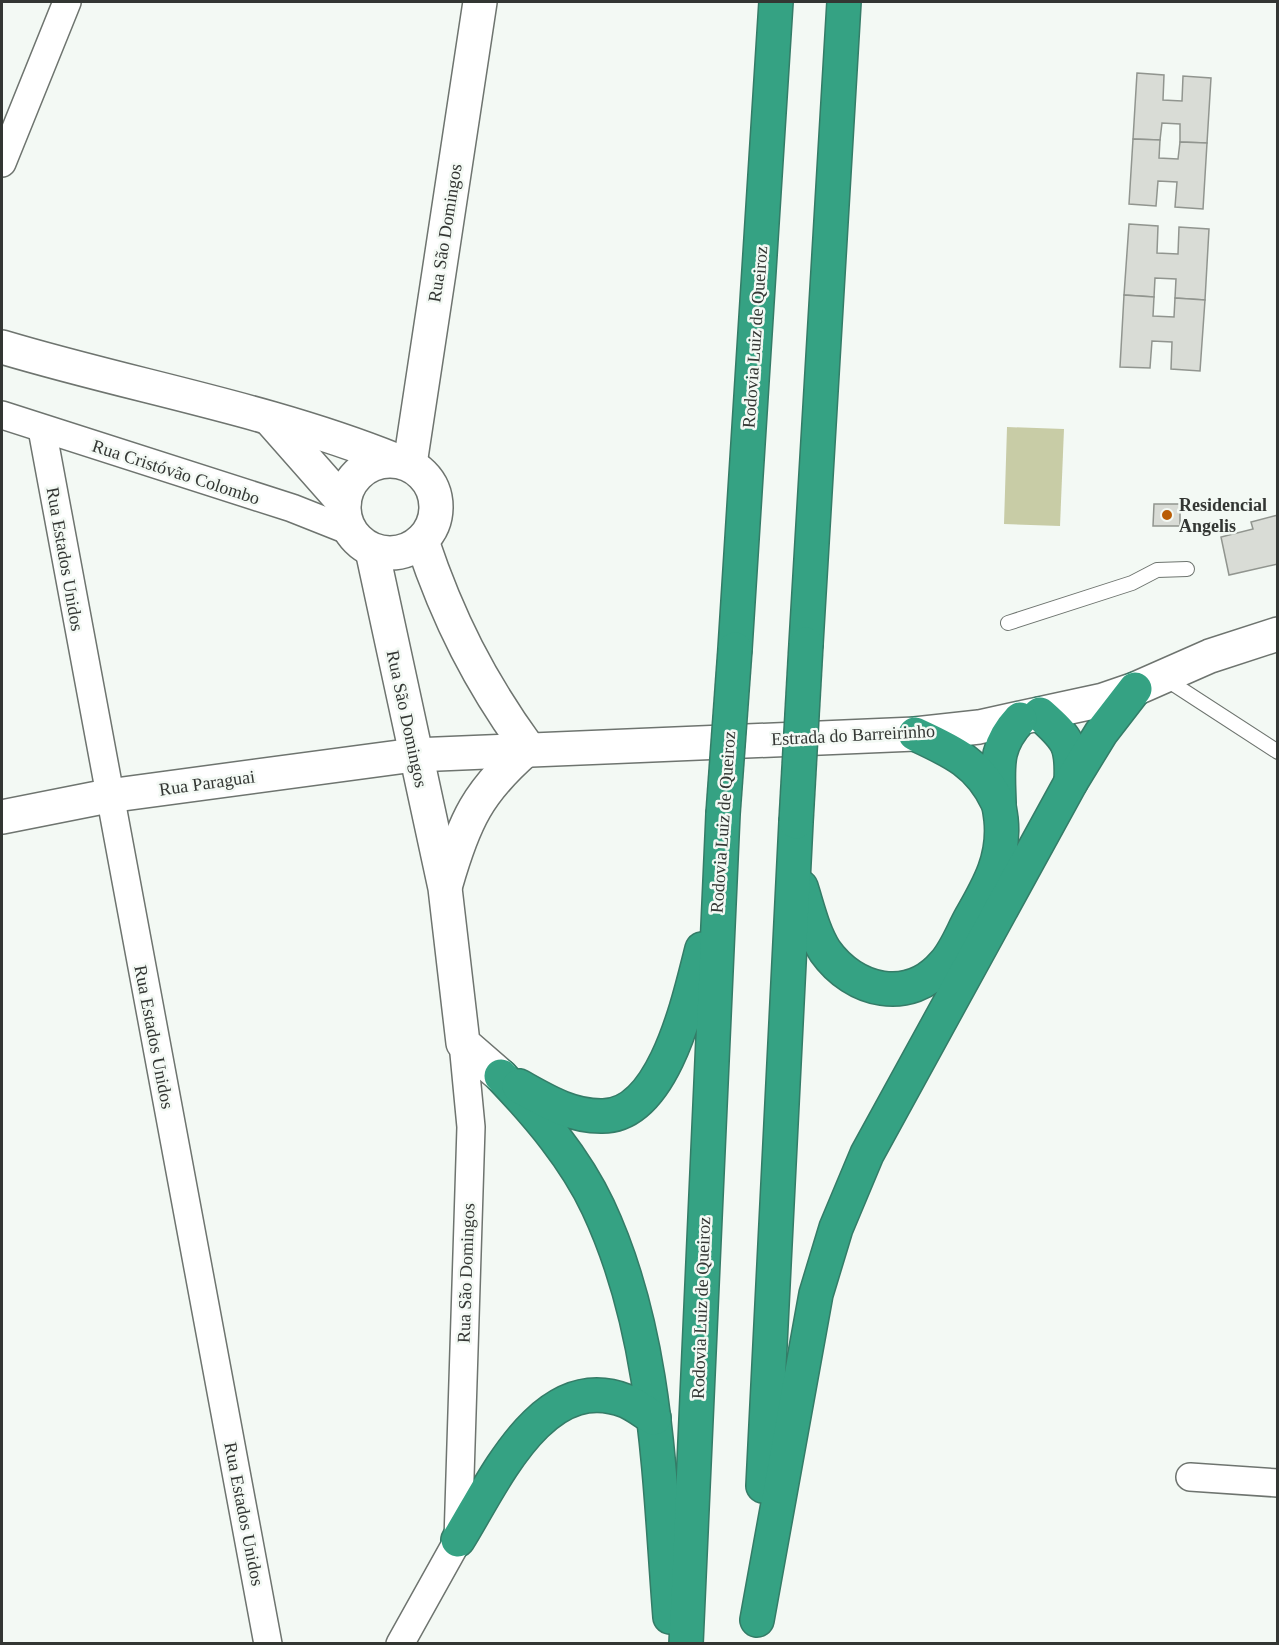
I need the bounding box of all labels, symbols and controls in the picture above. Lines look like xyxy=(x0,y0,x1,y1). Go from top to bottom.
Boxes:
street label: Rua São Domingos xyxy=(424,162,466,304)
street label: Rodovia Luiz de Queiroz xyxy=(739,245,771,429)
street label: Rua Cristóvão Colombo xyxy=(90,435,262,509)
street label: Rua Estados Unidos xyxy=(42,485,88,633)
place label: Residencial Angelis xyxy=(1179,495,1267,536)
marker: Residencial Angelis xyxy=(1160,508,1174,522)
street label: Rua São Domingos xyxy=(383,648,431,790)
street label: Estrada do Barreirinho xyxy=(771,721,935,749)
street label: Rodovia Luiz de Queiroz xyxy=(707,730,739,914)
street label: Rua Paraguai xyxy=(158,766,256,800)
street label: Rua Estados Unidos xyxy=(130,963,178,1111)
street label: Rua São Domingos xyxy=(454,1203,478,1343)
street label: Rodovia Luiz de Queiroz xyxy=(688,1216,714,1400)
street label: Rua Estados Unidos xyxy=(220,1440,268,1588)

